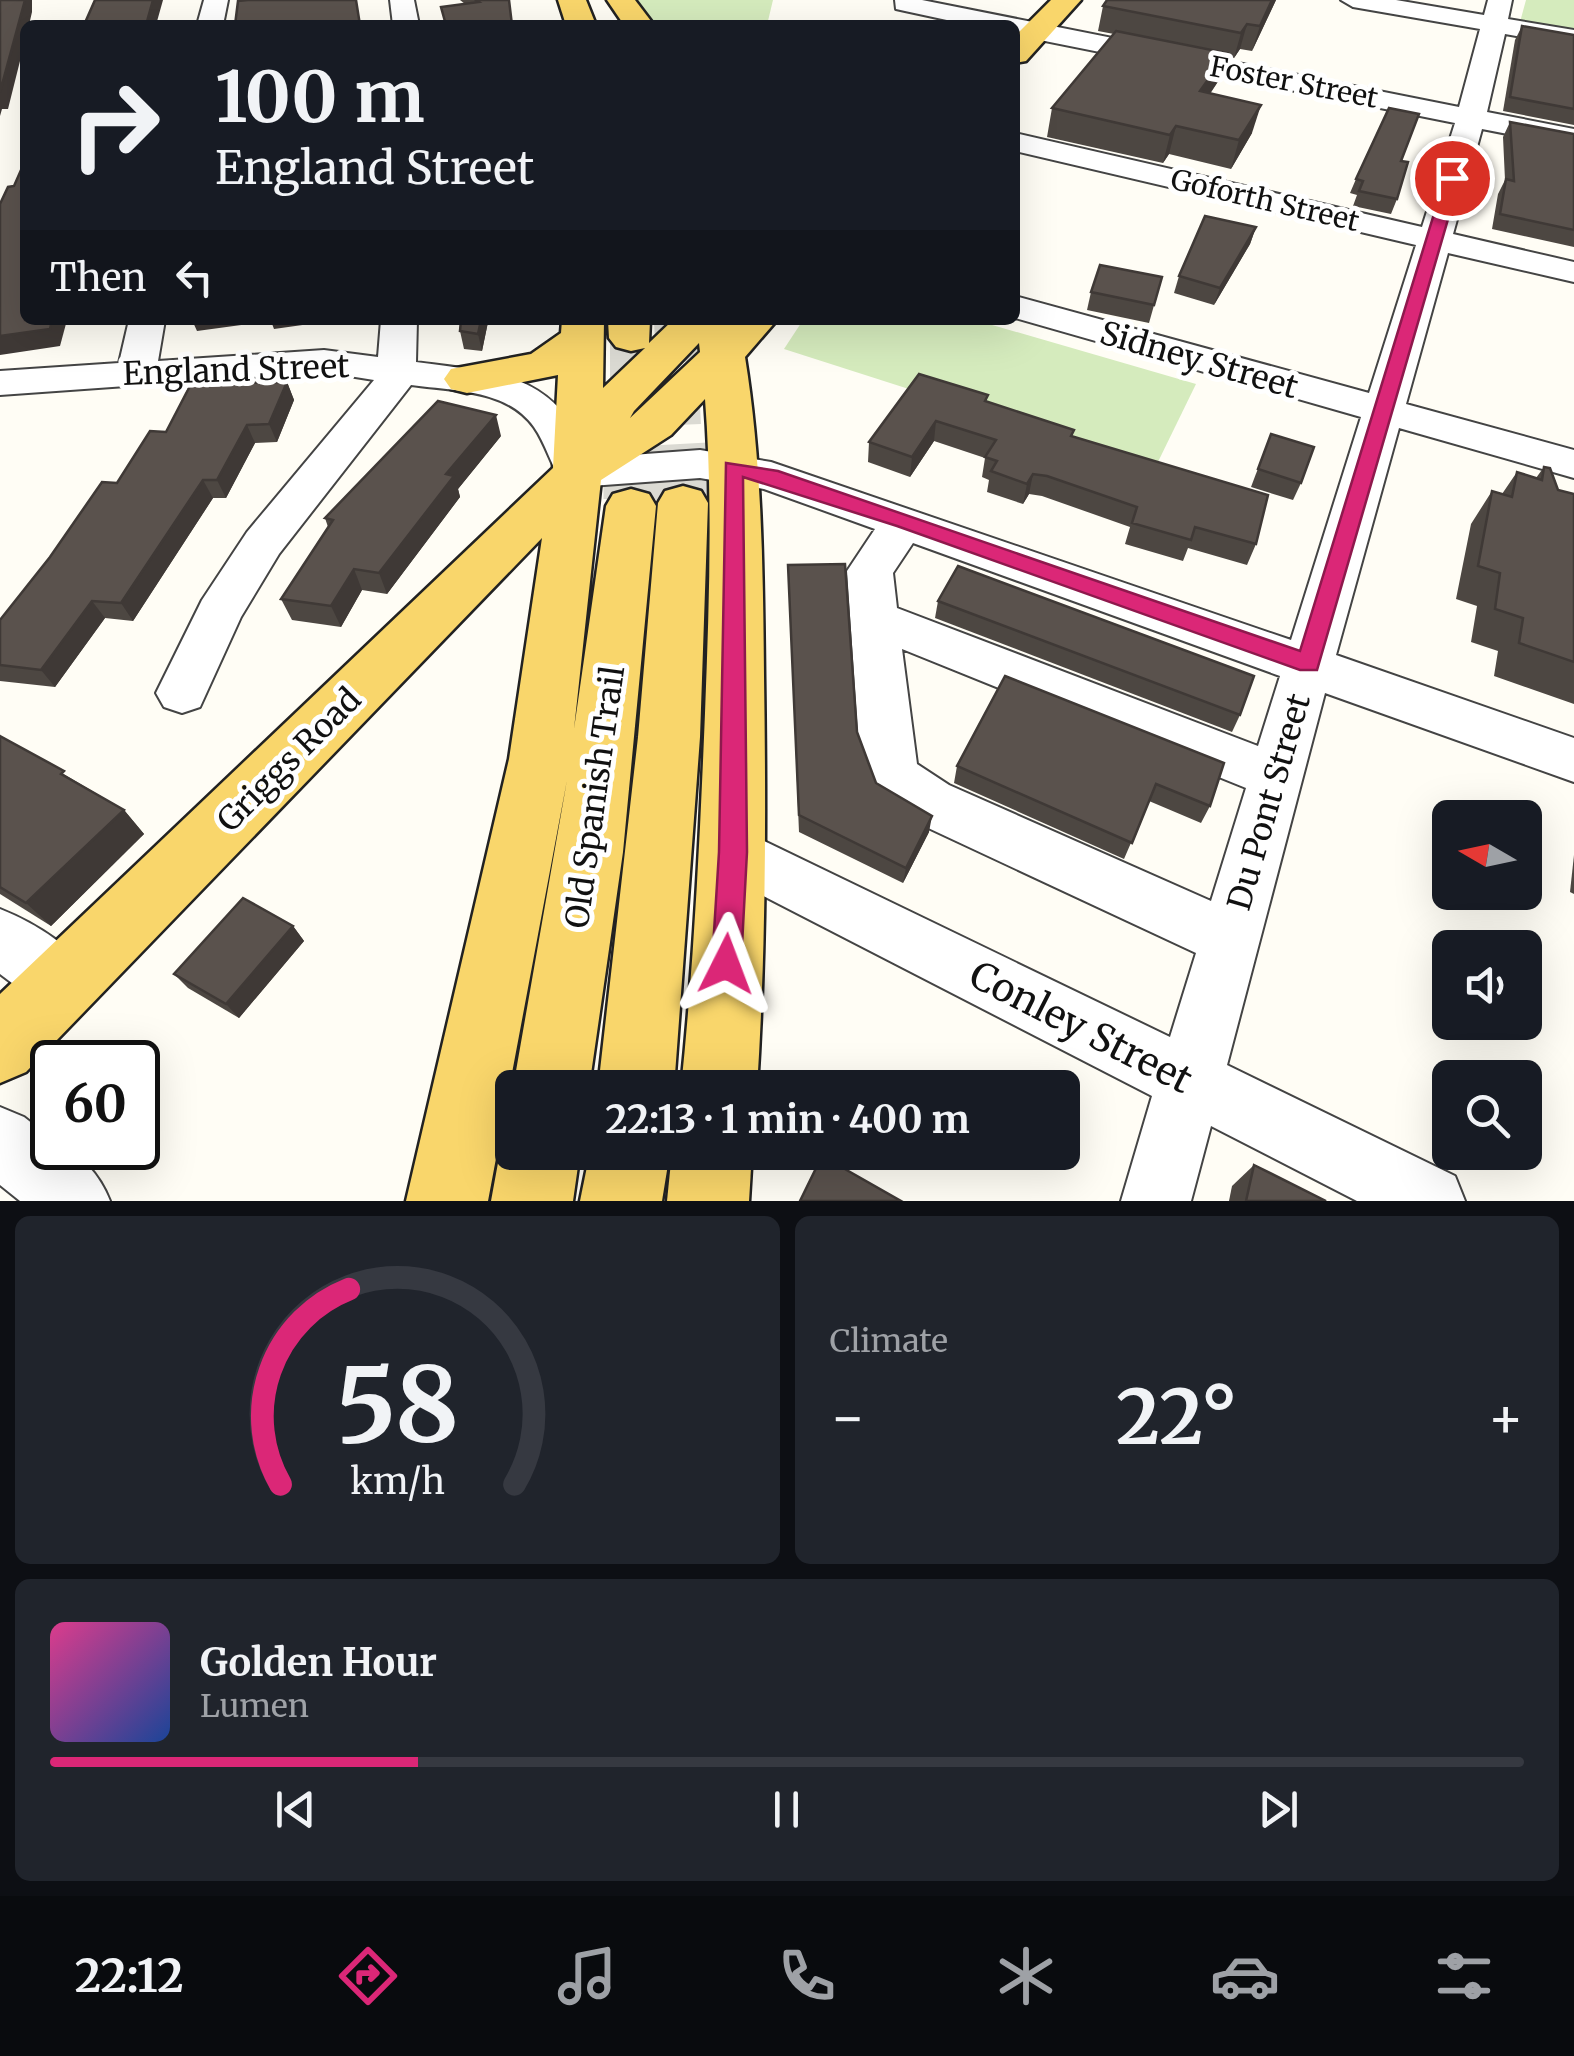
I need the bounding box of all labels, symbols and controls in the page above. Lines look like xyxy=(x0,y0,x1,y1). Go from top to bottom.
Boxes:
street label: Foster Street xyxy=(1207,48,1381,116)
text: 100 m xyxy=(215,53,425,141)
icon: right xyxy=(50,60,180,190)
pin xyxy=(1410,136,1495,221)
text: England Street xyxy=(215,140,534,196)
icon: arrive xyxy=(1425,151,1480,206)
street label: Goforth Street xyxy=(1167,161,1363,239)
icon: left xyxy=(167,250,222,305)
text: Then xyxy=(50,254,147,301)
street label: Sidney Street xyxy=(1095,313,1303,407)
street label: England Street xyxy=(122,346,351,394)
street label: Old Spanish Trail xyxy=(557,663,633,931)
street label: Griggs Road xyxy=(209,680,369,840)
street label: Du Pont Street xyxy=(1219,689,1319,915)
north arrow xyxy=(1432,800,1542,910)
map controls xyxy=(1432,800,1542,1170)
position arrow xyxy=(674,912,778,1016)
button: sound xyxy=(1432,930,1542,1040)
street label: Conley Street xyxy=(962,951,1200,1103)
speed limit sign: 60 xyxy=(30,1040,160,1170)
button: search xyxy=(1432,1060,1542,1170)
text: 22:13 · 1 min · 400 m xyxy=(605,1096,970,1143)
text: Climate xyxy=(830,1321,948,1361)
text: 58 xyxy=(335,1340,459,1470)
text: 22° xyxy=(1116,1370,1238,1464)
text: − xyxy=(830,1383,866,1452)
text: + xyxy=(1487,1383,1524,1452)
text: km/h xyxy=(350,1459,445,1504)
text: Golden Hour xyxy=(200,1639,437,1686)
text: Lumen xyxy=(200,1686,309,1726)
icon: previous xyxy=(268,1782,323,1837)
icon: pause xyxy=(759,1782,814,1837)
icon: next xyxy=(1251,1782,1306,1837)
icon: directions xyxy=(333,1941,403,2011)
icon: music xyxy=(552,1941,622,2011)
icon: phone xyxy=(772,1941,842,2011)
icon: climate xyxy=(991,1941,1061,2011)
icon: car xyxy=(1210,1941,1280,2011)
icon: filters xyxy=(1429,1941,1499,2011)
text: 22:12 xyxy=(75,1948,184,2004)

